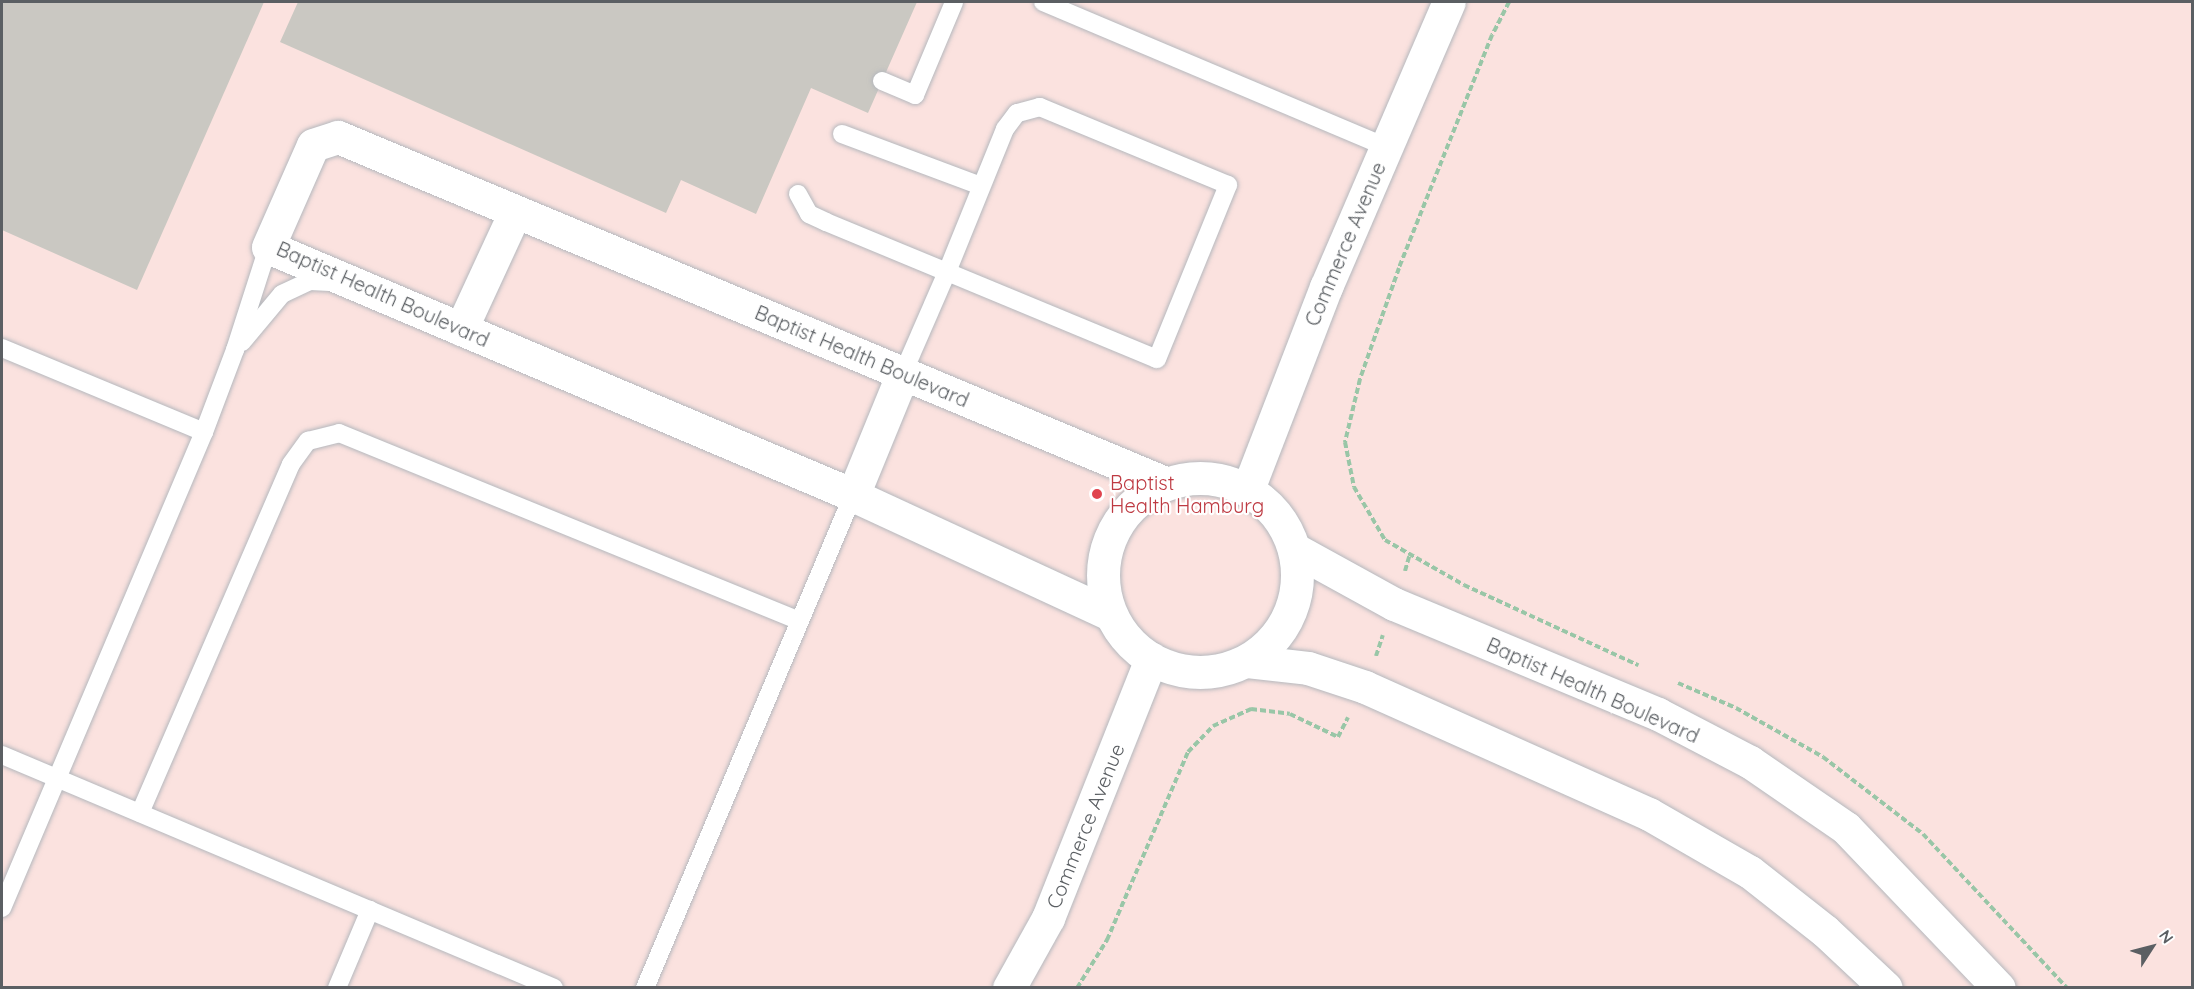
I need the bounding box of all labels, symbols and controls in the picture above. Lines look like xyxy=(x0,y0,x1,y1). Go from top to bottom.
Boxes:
street label: Commerce Avenue xyxy=(1300,158,1390,330)
street label: Baptist Health Boulevard xyxy=(273,236,493,352)
street label: Baptist Health Boulevard xyxy=(751,300,973,412)
place label: Baptist Health Hamburg xyxy=(1110,470,1264,517)
marker: Baptist Health Hamburg xyxy=(1088,485,1106,503)
street label: Baptist Health Boulevard xyxy=(1483,632,1703,748)
street label: Commerce Avenue xyxy=(1041,740,1129,912)
north arrow xyxy=(2122,917,2182,977)
text: N xyxy=(2155,926,2178,947)

